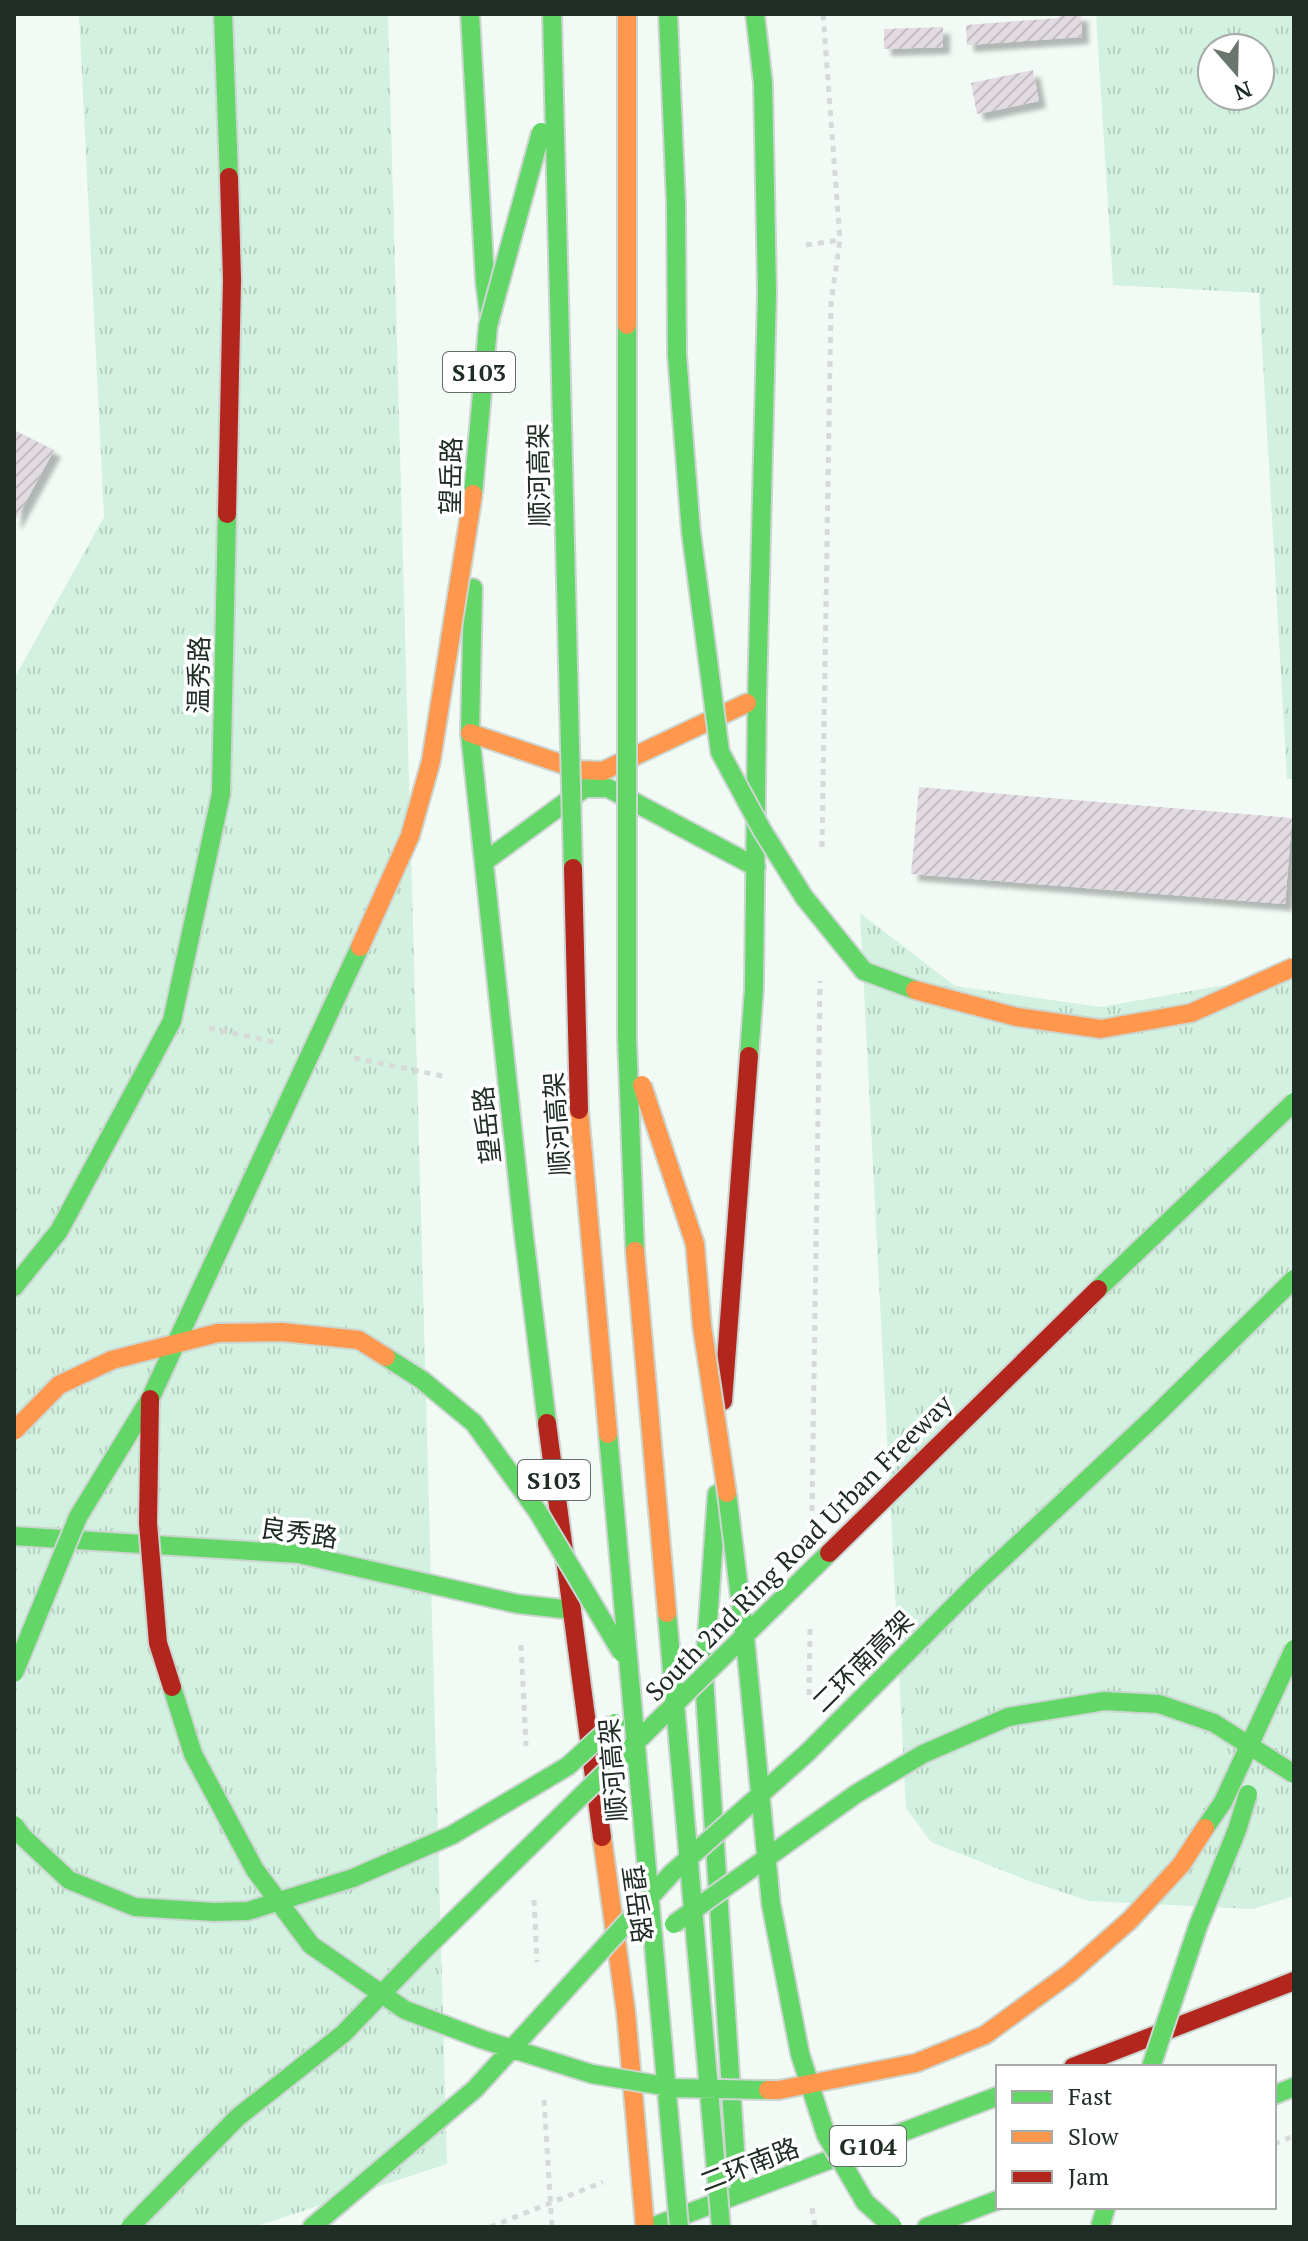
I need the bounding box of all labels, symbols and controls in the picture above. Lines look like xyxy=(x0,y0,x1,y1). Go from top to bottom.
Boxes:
north arrow xyxy=(1196,32,1276,112)
text: N xyxy=(1230,75,1256,108)
road number: S103 xyxy=(443,352,515,392)
street label: 顺河高架 xyxy=(520,423,556,527)
street label: 望岳路 xyxy=(432,437,468,515)
street label: 温秀路 xyxy=(180,636,216,714)
street label: 顺河高架 xyxy=(535,1071,577,1177)
street label: 望岳路 xyxy=(465,1084,507,1166)
street label: South 2nd Ring Road Urban Freeway xyxy=(637,1386,959,1708)
road number: S103 xyxy=(518,1460,590,1500)
street label: 良秀路 xyxy=(258,1510,340,1554)
street label: 二环南高架 xyxy=(804,1603,920,1719)
street label: 顺河高架 xyxy=(591,1717,633,1823)
street label: 望岳路 xyxy=(616,1863,660,1945)
legend xyxy=(996,2065,1276,2209)
text: Fast xyxy=(1068,2080,1113,2112)
text: Slow xyxy=(1068,2120,1119,2152)
road number: G104 xyxy=(830,2126,906,2166)
street label: 二环南路 xyxy=(694,2129,804,2199)
text: Jam xyxy=(1068,2160,1109,2192)

